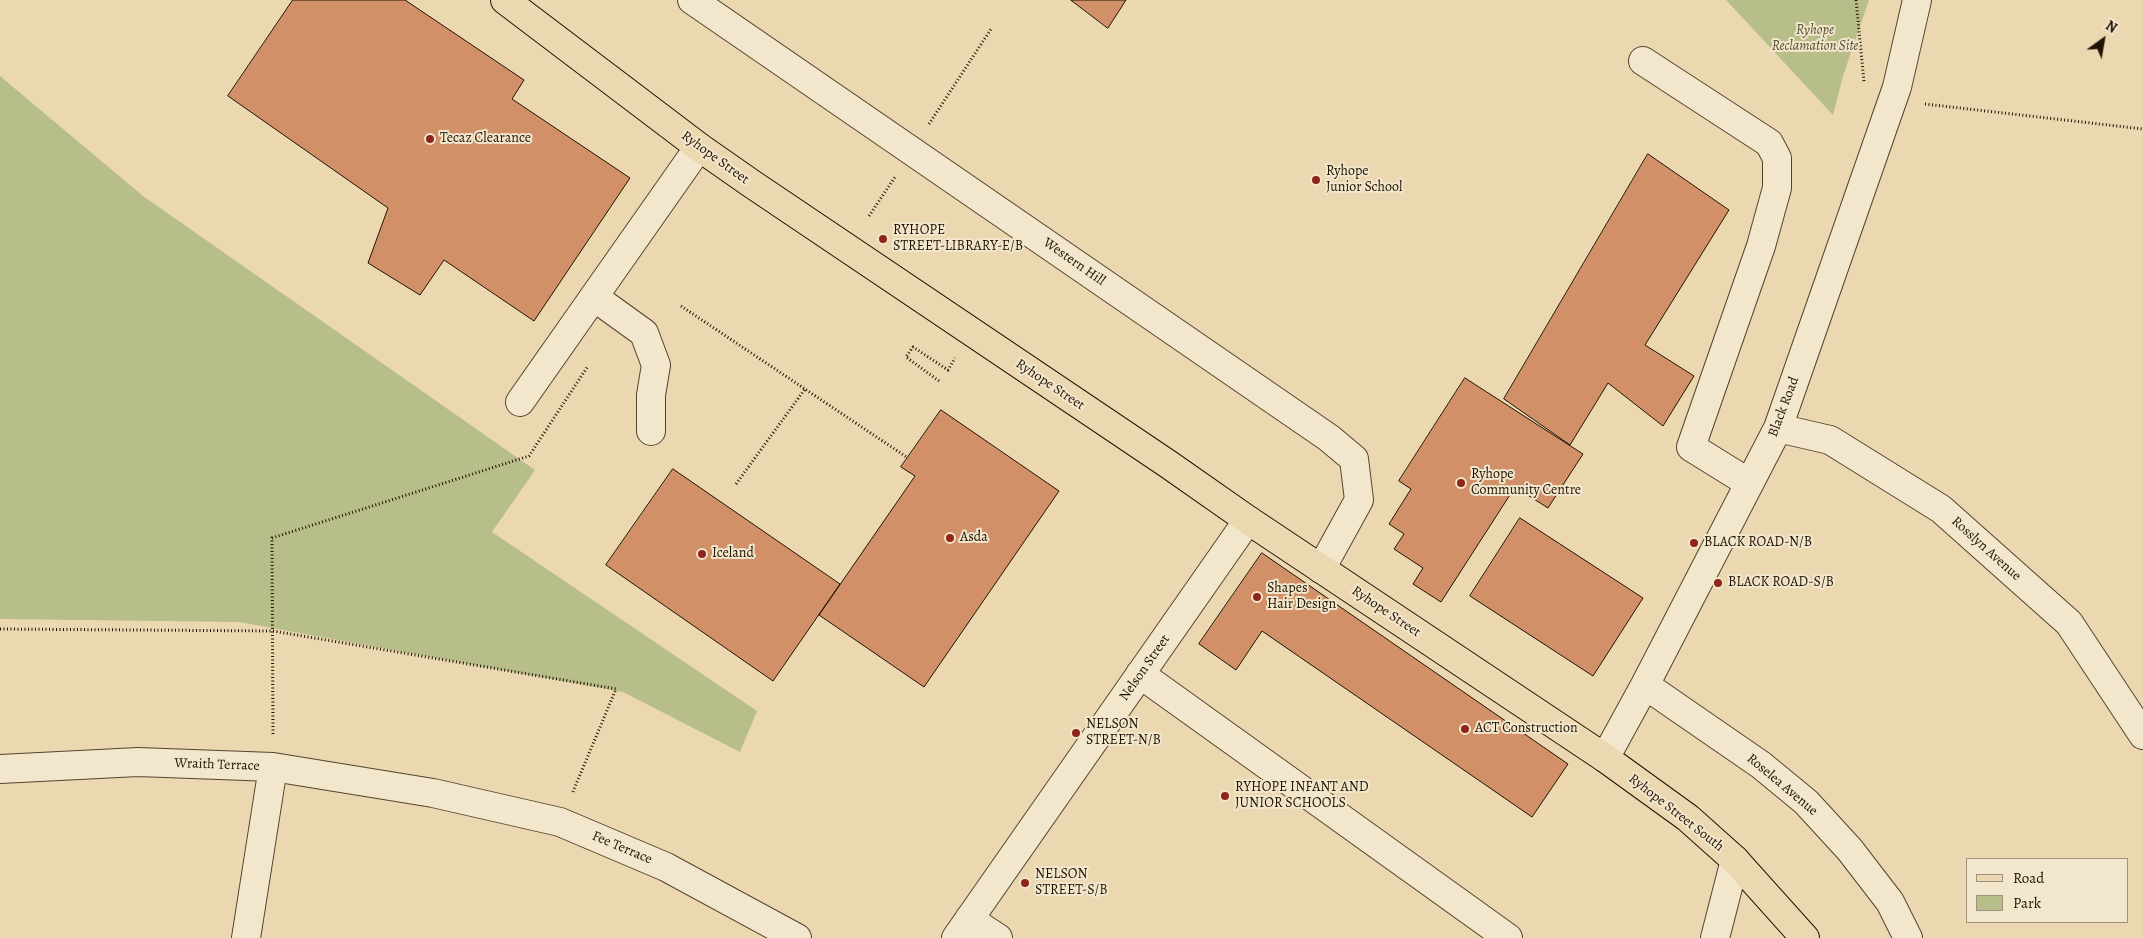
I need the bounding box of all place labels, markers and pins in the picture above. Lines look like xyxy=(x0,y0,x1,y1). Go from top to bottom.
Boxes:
place label: Tecaz Clearance xyxy=(440,131,531,147)
marker: Tecaz Clearance xyxy=(424,133,436,145)
place label: Ryhope Junior School xyxy=(1326,164,1402,196)
marker: Ryhope Junior School xyxy=(1310,174,1322,186)
place label: RYHOPE STREET-LIBRARY-E/B xyxy=(893,223,1023,256)
marker: RYHOPE STREET-LIBRARY-E/B xyxy=(877,233,889,245)
place label: Ryhope Community Centre xyxy=(1471,467,1581,500)
marker: Ryhope Community Centre xyxy=(1455,477,1467,489)
place label: Asda xyxy=(960,530,988,546)
marker: Asda xyxy=(944,532,956,544)
place label: BLACK ROAD-N/B xyxy=(1704,535,1812,551)
marker: BLACK ROAD-N/B xyxy=(1688,537,1700,549)
place label: Iceland xyxy=(712,546,754,562)
marker: Iceland xyxy=(696,548,708,560)
place label: BLACK ROAD-S/B xyxy=(1728,575,1834,591)
marker: BLACK ROAD-S/B xyxy=(1712,577,1724,589)
place label: Shapes Hair Design xyxy=(1267,581,1336,614)
marker: Shapes Hair Design xyxy=(1251,591,1263,603)
place label: NELSON STREET-N/B xyxy=(1086,717,1161,750)
place label: ACT Construction xyxy=(1475,721,1578,737)
marker: ACT Construction xyxy=(1459,723,1471,735)
marker: NELSON STREET-N/B xyxy=(1070,727,1082,739)
place label: RYHOPE INFANT AND JUNIOR SCHOOLS xyxy=(1235,780,1369,812)
marker: RYHOPE INFANT AND JUNIOR SCHOOLS xyxy=(1219,790,1231,802)
place label: NELSON STREET-S/B xyxy=(1035,867,1108,900)
marker: NELSON STREET-S/B xyxy=(1019,877,1031,889)

